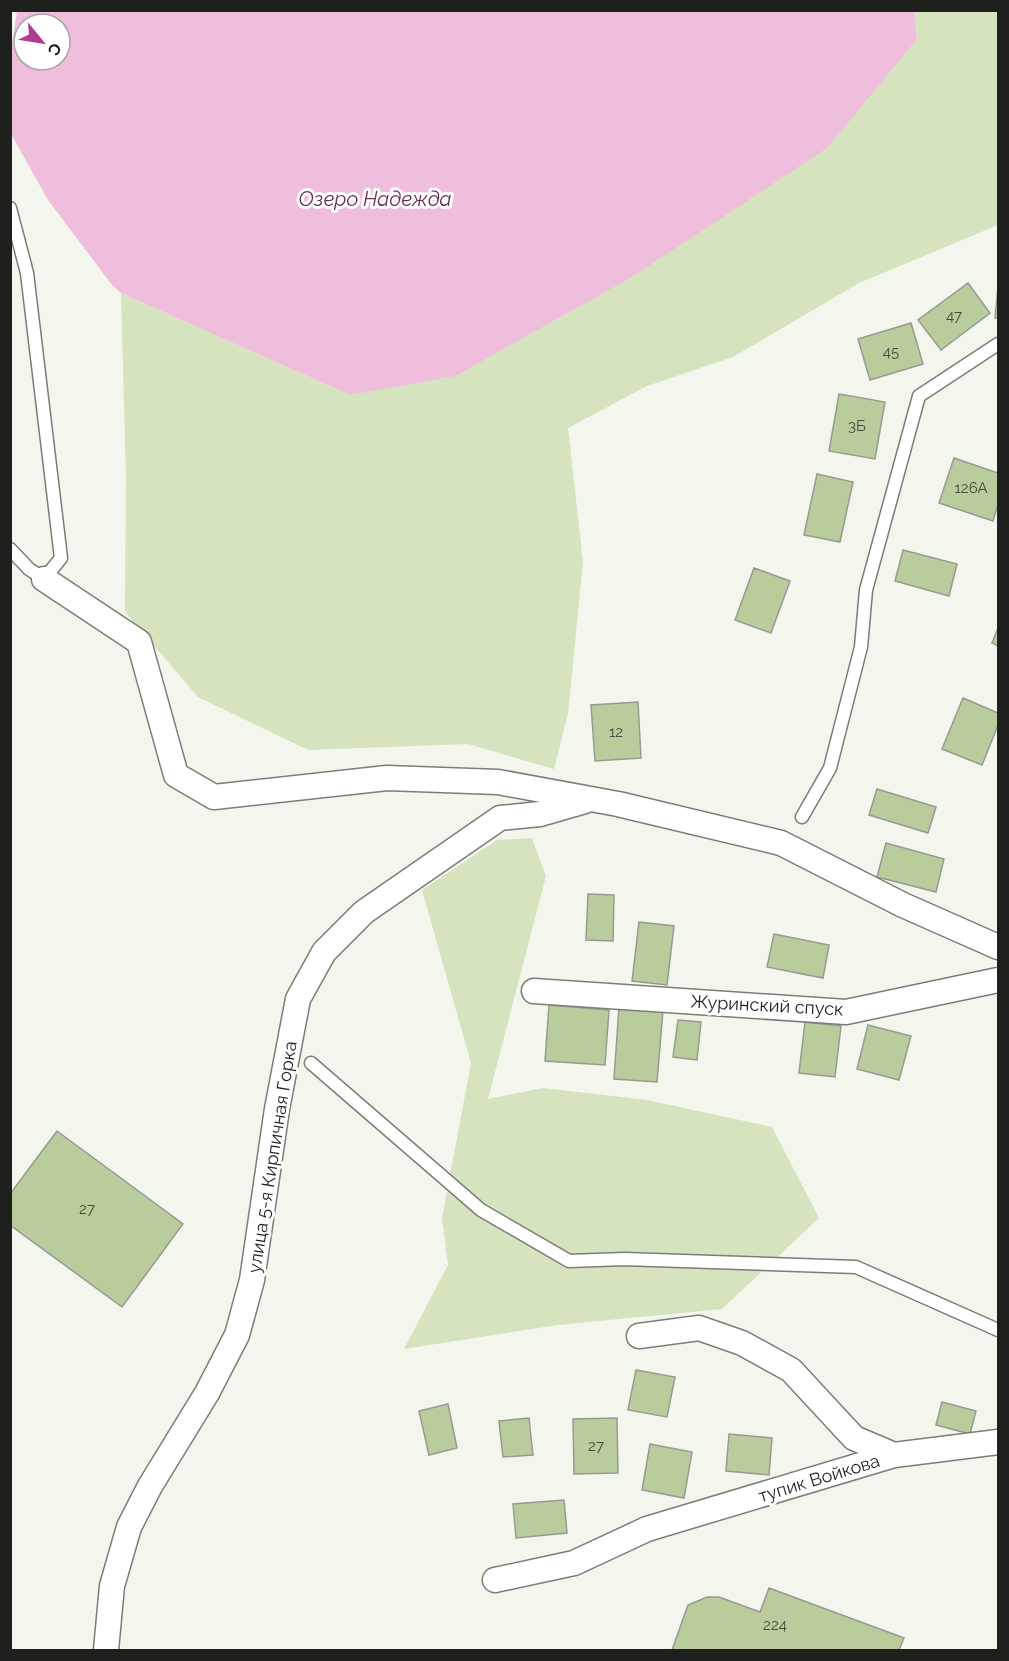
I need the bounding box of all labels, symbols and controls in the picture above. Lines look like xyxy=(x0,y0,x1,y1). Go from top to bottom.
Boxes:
north arrow xyxy=(12,12,72,72)
text: С xyxy=(44,40,66,59)
water label: Озеро Надежда xyxy=(298,187,452,211)
house number: 47 xyxy=(946,307,962,325)
house number: 45 xyxy=(883,343,899,361)
house number: 3Б xyxy=(848,417,866,435)
house number: 126А xyxy=(954,479,988,497)
house number: 12 xyxy=(609,723,623,741)
street label: Журинский спуск xyxy=(690,991,844,1019)
street label: улица 5-я Кирпичная Горка xyxy=(243,1039,301,1275)
house number: 27 xyxy=(79,1200,95,1218)
house number: 27 xyxy=(588,1437,604,1455)
street label: тупик Войкова xyxy=(756,1450,882,1506)
house number: 224 xyxy=(763,1616,787,1634)

